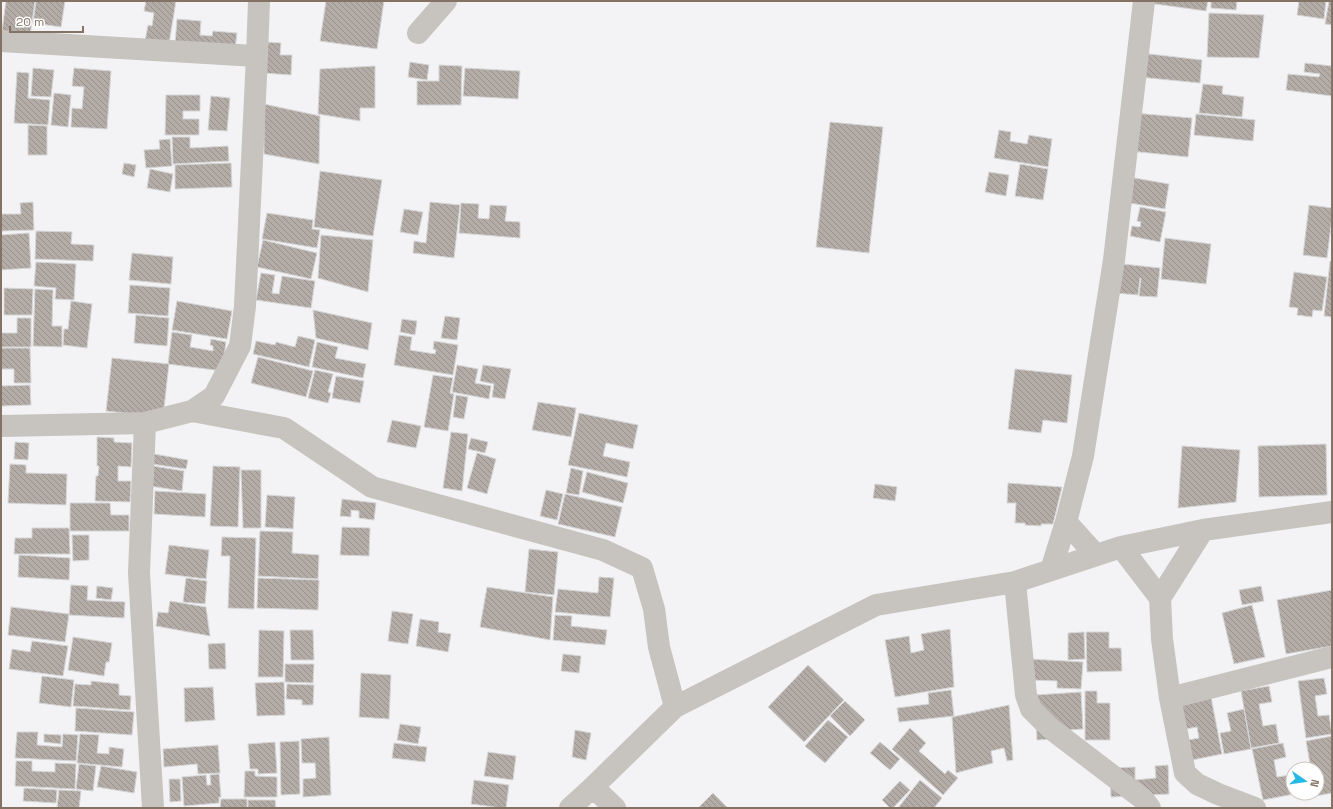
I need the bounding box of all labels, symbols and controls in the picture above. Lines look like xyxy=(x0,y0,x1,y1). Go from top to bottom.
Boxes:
scale bar xyxy=(10,8,83,34)
text: 20 m xyxy=(16,14,44,30)
north arrow xyxy=(1285,761,1325,801)
text: N xyxy=(1307,778,1322,788)

